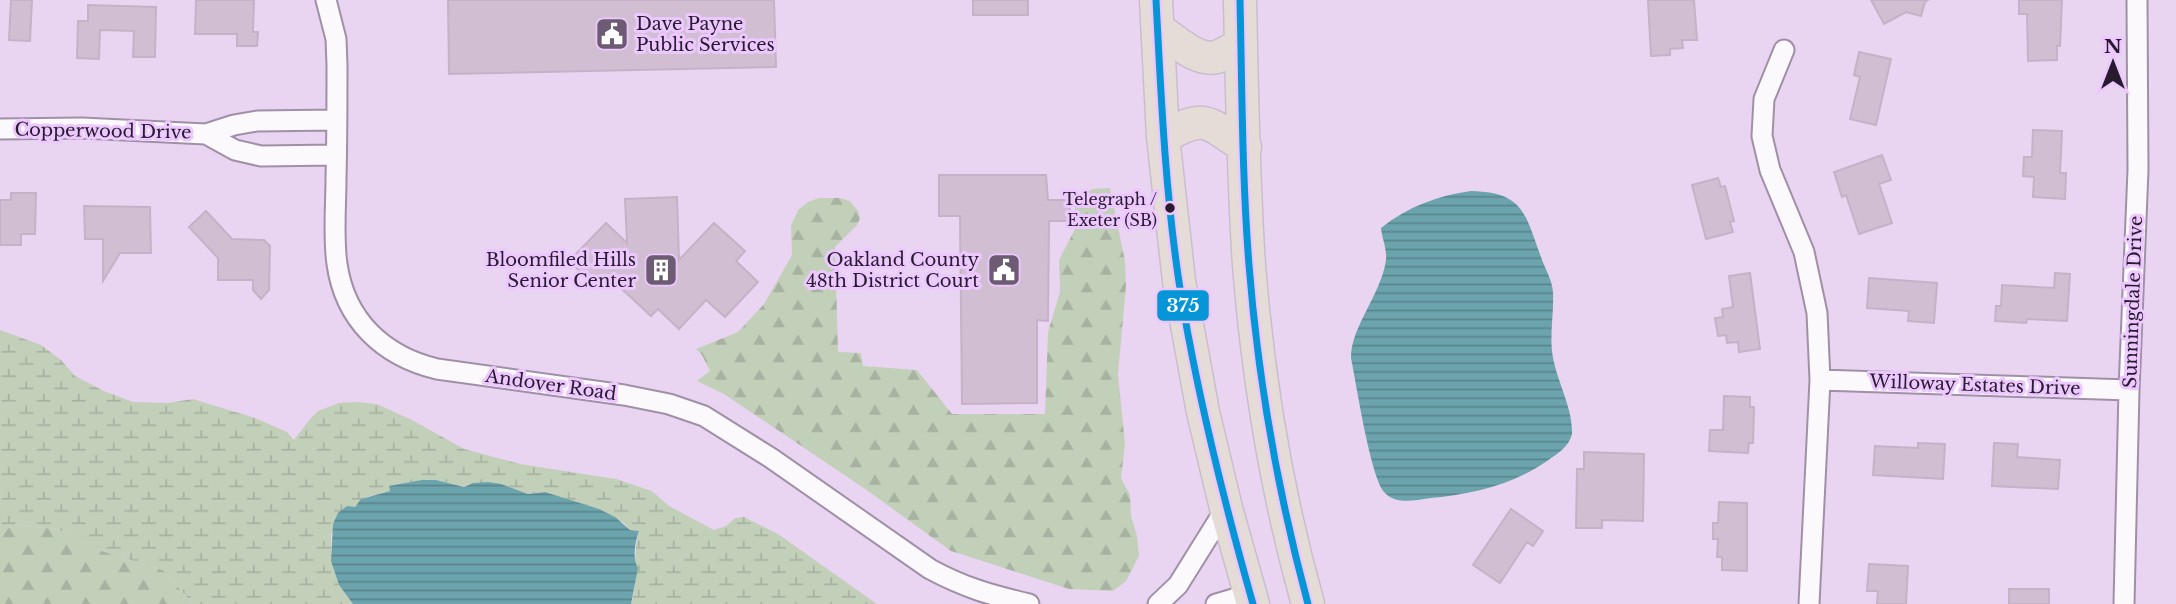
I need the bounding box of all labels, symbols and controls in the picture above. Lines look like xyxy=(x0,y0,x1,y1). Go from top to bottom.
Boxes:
place label: Dave Payne Public Services xyxy=(636,13,775,56)
public building icon: Dave Payne Public Services xyxy=(593,15,631,53)
north arrow xyxy=(2078,28,2148,98)
text: N xyxy=(2104,35,2122,58)
street label: Copperwood Drive xyxy=(14,118,192,144)
place label: Telegraph / Exeter (SB) xyxy=(1063,189,1157,230)
marker: Telegraph / Exeter (SB) xyxy=(1163,201,1177,215)
street label: Sunningdale Drive xyxy=(2119,215,2147,389)
place label: Bloomfiled Hills Senior Center xyxy=(486,249,636,292)
place label: Oakland County 48th District Court xyxy=(806,249,979,292)
building icon: Bloomfiled Hills Senior Center xyxy=(642,251,680,289)
public building icon: Oakland County 48th District Court xyxy=(985,251,1023,289)
line badge: 375 xyxy=(1156,289,1210,322)
text: 375 xyxy=(1167,294,1199,317)
street label: Andover Road xyxy=(483,365,618,405)
street label: Willoway Estates Drive xyxy=(1868,370,2081,400)

